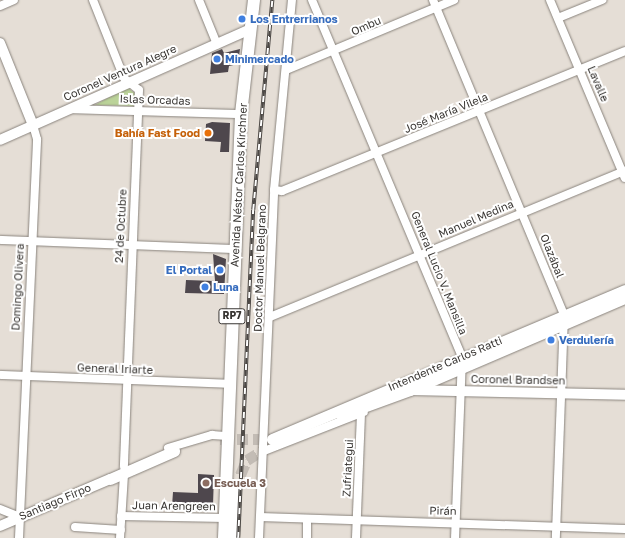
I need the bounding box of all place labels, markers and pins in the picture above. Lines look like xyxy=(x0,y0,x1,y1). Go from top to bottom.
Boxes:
place label: Los Entrerrianos xyxy=(250,12,338,26)
marker: Los Entrerrianos xyxy=(237,14,247,24)
place label: Minimercado xyxy=(225,52,294,66)
marker: Minimercado xyxy=(212,54,222,64)
place label: Bahía Fast Food xyxy=(115,126,200,140)
marker: Bahía Fast Food xyxy=(203,128,213,138)
place label: El Portal xyxy=(166,263,212,277)
marker: El Portal xyxy=(215,265,225,275)
place label: Luna xyxy=(213,280,239,294)
marker: Luna xyxy=(200,282,210,292)
place label: Verdulería xyxy=(559,333,614,347)
marker: Verdulería xyxy=(546,335,556,345)
place label: Escuela 3 xyxy=(214,476,266,490)
marker: Escuela 3 xyxy=(201,478,211,488)

